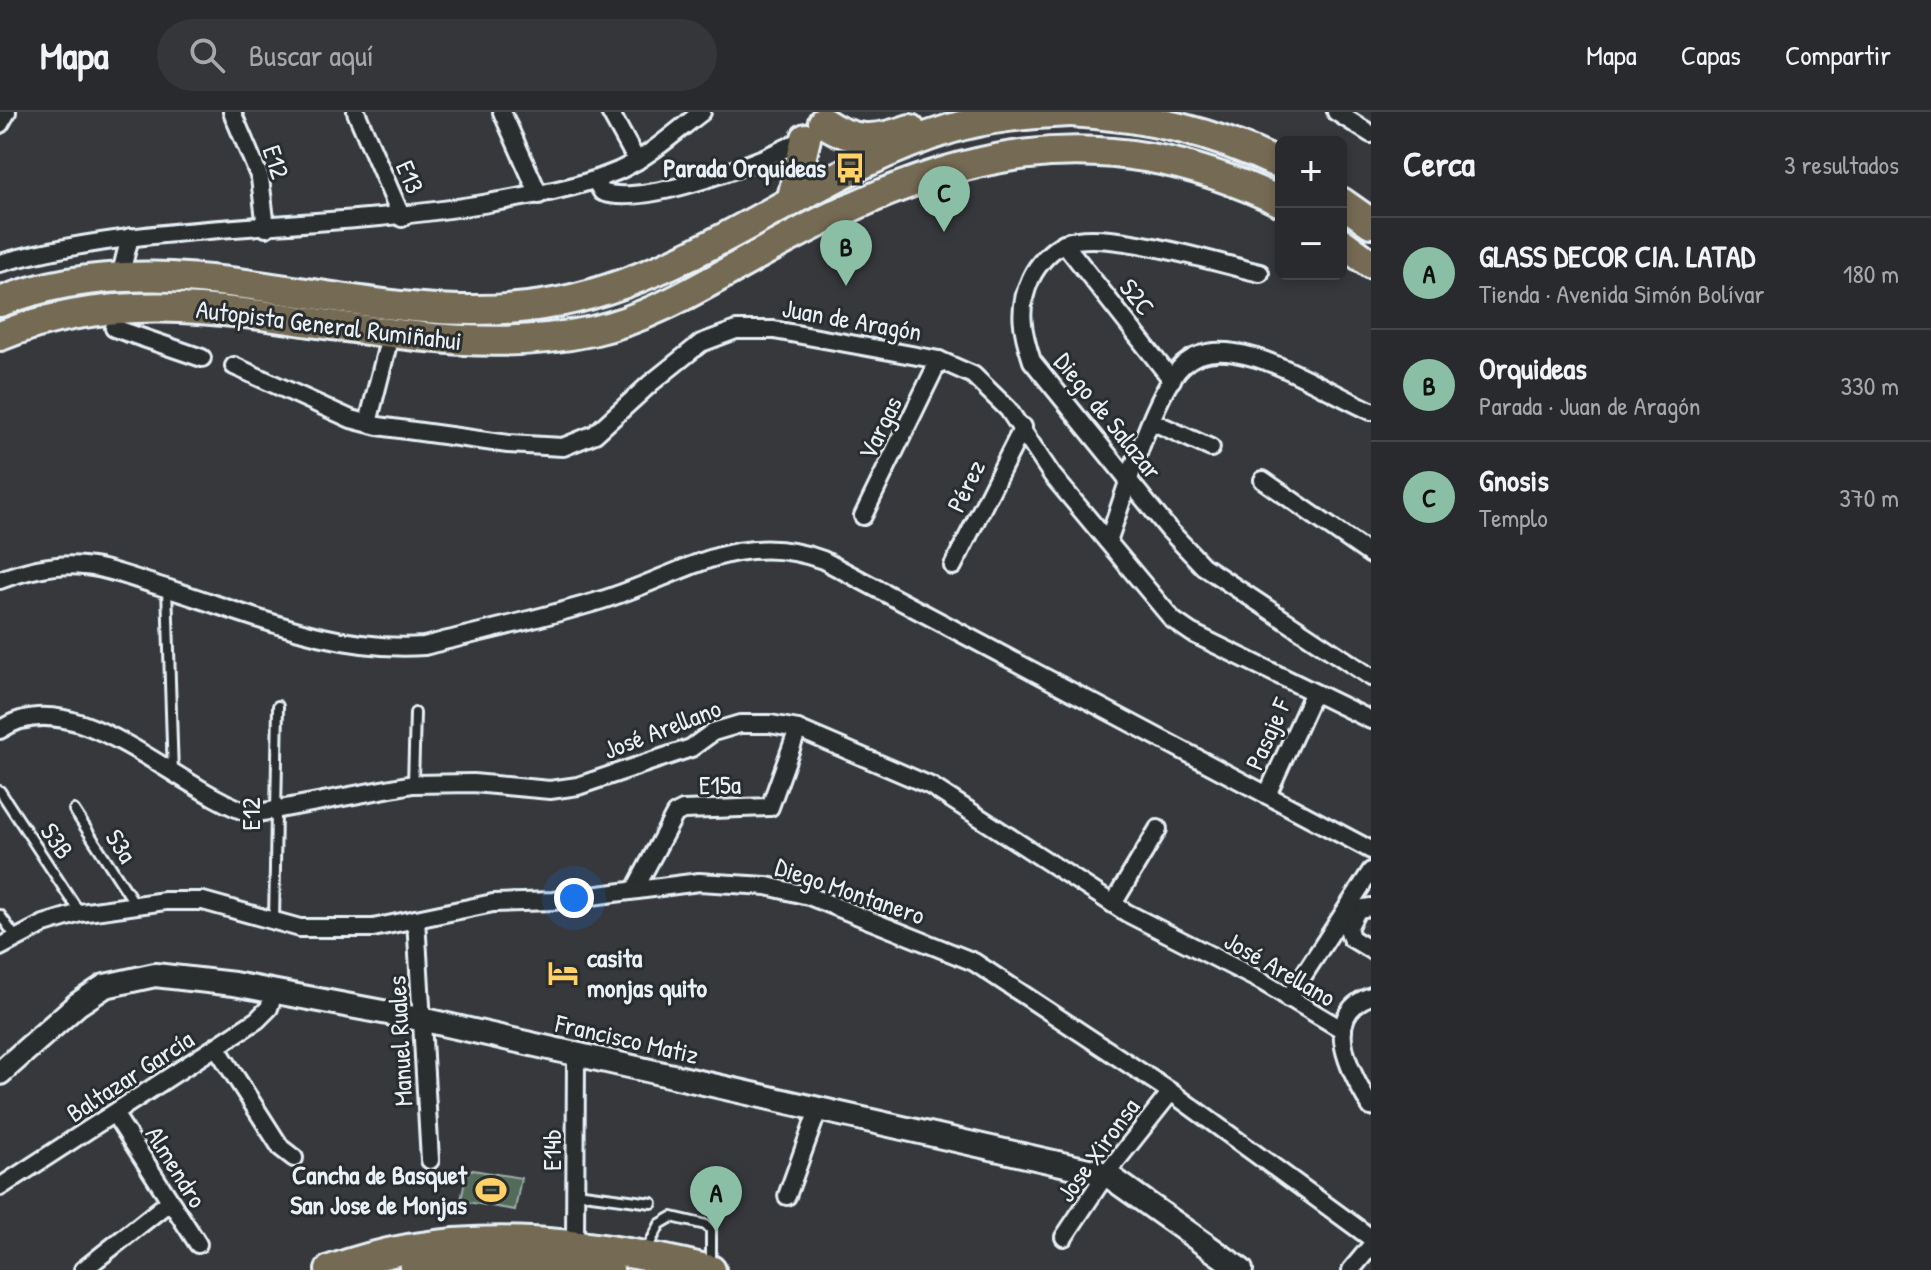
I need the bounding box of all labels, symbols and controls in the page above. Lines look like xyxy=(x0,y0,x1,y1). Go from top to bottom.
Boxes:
search box xyxy=(157,19,717,91)
text: Mapa xyxy=(40,29,109,81)
icon: search xyxy=(185,33,229,77)
text: Buscar aquí xyxy=(249,35,374,75)
text: Mapa xyxy=(1586,36,1637,74)
text: Capas xyxy=(1681,36,1741,74)
text: Compartir xyxy=(1785,36,1891,74)
map controls xyxy=(1275,136,1347,280)
button: + xyxy=(1275,136,1347,208)
street label: E12 xyxy=(255,141,298,183)
text: Cerca xyxy=(1403,141,1475,187)
text: 3 resultados xyxy=(1784,147,1899,182)
place label: Parada Orquideas xyxy=(663,150,826,186)
bus stop icon: Parada Orquideas xyxy=(833,151,867,185)
street label: E13 xyxy=(388,155,433,199)
pin: C xyxy=(918,166,970,232)
button: − xyxy=(1275,208,1347,280)
pin: B xyxy=(820,220,872,286)
text: GLASS DECOR CIA. LATAD xyxy=(1479,236,1755,276)
text: A xyxy=(1423,256,1435,291)
text: 180 m xyxy=(1843,256,1899,291)
street label: S2C xyxy=(1112,271,1163,323)
text: Tienda · Avenida Simón Bolívar xyxy=(1479,276,1765,311)
street label: Juan de Aragón xyxy=(780,290,925,349)
street label: Autopista General Rumiñahui xyxy=(194,291,464,358)
street label: Diego de Salazar xyxy=(1046,345,1170,486)
text: Orquideas xyxy=(1479,348,1587,388)
text: B xyxy=(1422,368,1436,403)
text: 330 m xyxy=(1840,368,1899,403)
text: Parada · Juan de Aragón xyxy=(1479,388,1701,423)
street label: Vargas xyxy=(849,390,910,465)
street label: Pérez xyxy=(938,454,993,518)
text: Gnosis xyxy=(1479,460,1549,500)
text: C xyxy=(1422,480,1436,515)
text: 370 m xyxy=(1839,480,1899,515)
text: Templo xyxy=(1479,500,1548,535)
street label: José Arellano xyxy=(598,690,726,767)
street label: Pasaje F xyxy=(1236,691,1299,775)
street label: E15a xyxy=(699,767,741,802)
street label: E12 xyxy=(233,797,268,831)
street label: S3B xyxy=(33,816,82,866)
street label: S3a xyxy=(98,822,145,869)
street label: Diego Montanero xyxy=(771,849,930,932)
your location xyxy=(554,878,594,918)
street label: José Arellano xyxy=(1218,923,1342,1015)
place label: casita monjas quito xyxy=(587,940,707,1006)
hotel icon: casita monjas quito xyxy=(546,956,580,990)
street label: Manuel Ruales xyxy=(379,975,420,1107)
street label: Francisco Matiz xyxy=(551,1005,702,1072)
street label: Baltazar García xyxy=(59,1021,200,1130)
street label: Jose Xironsa xyxy=(1048,1091,1147,1209)
street label: Almendro xyxy=(138,1119,215,1214)
street label: E14b xyxy=(534,1129,569,1171)
place label: Cancha de Basquet San Jose de Monjas xyxy=(290,1157,468,1222)
pin: A xyxy=(690,1166,742,1232)
sports icon: Cancha de Basquet San Jose de Monjas xyxy=(474,1173,508,1207)

